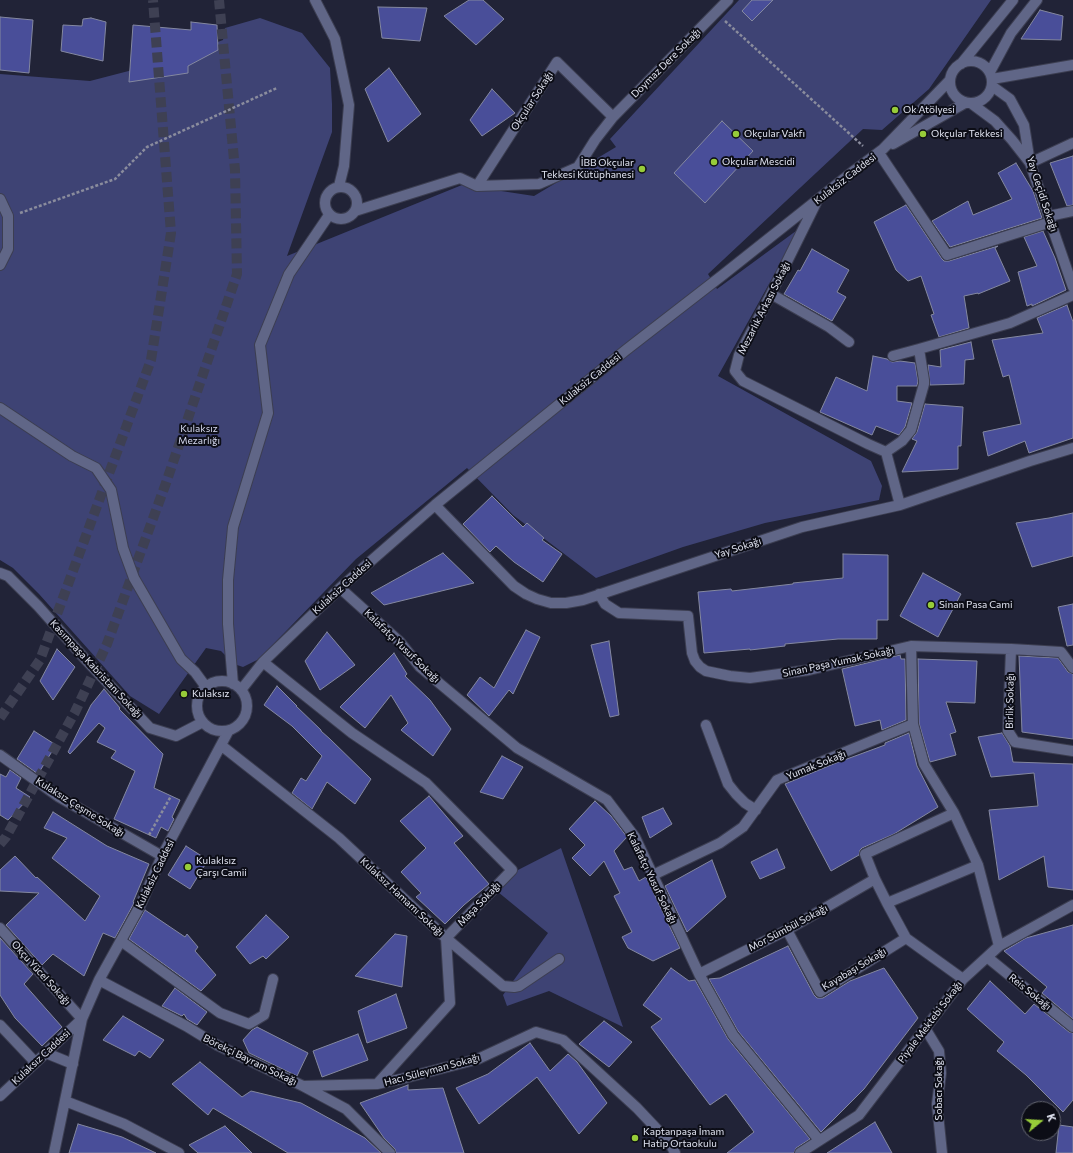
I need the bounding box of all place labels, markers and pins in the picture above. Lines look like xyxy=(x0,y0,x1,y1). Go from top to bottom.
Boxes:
place label: Ok Atölyesi xyxy=(903,104,955,116)
marker: Ok Atölyesi xyxy=(890,105,900,115)
place label: Okçular Vakfı xyxy=(744,128,805,140)
place label: Okçular Tekkesi xyxy=(931,128,1002,140)
marker: Okçular Vakfı xyxy=(731,129,741,139)
marker: Okçular Tekkesi xyxy=(918,129,928,139)
place label: Okçular Mescidi xyxy=(722,156,795,168)
place label: İBB Okçular Tekkesi Kütüphanesi xyxy=(541,157,634,180)
marker: Okçular Mescidi xyxy=(709,157,719,167)
marker: İBB Okçular Tekkesi Kütüphanesi xyxy=(637,164,647,174)
place label: Sinan Pasa Cami xyxy=(939,599,1013,611)
marker: Sinan Pasa Cami xyxy=(926,600,936,610)
place label: Kulaksız xyxy=(192,688,229,700)
marker: Kulaksız xyxy=(179,689,189,699)
place label: Kulaklsız Çarşı Camii xyxy=(196,855,247,878)
marker: Kulaklsız Çarşı Camii xyxy=(183,862,193,872)
place label: Kaptanpaşa İmam Hatip Ortaokulu xyxy=(643,1126,724,1150)
marker: Kaptanpaşa İmam Hatip Ortaokulu xyxy=(630,1133,640,1143)

